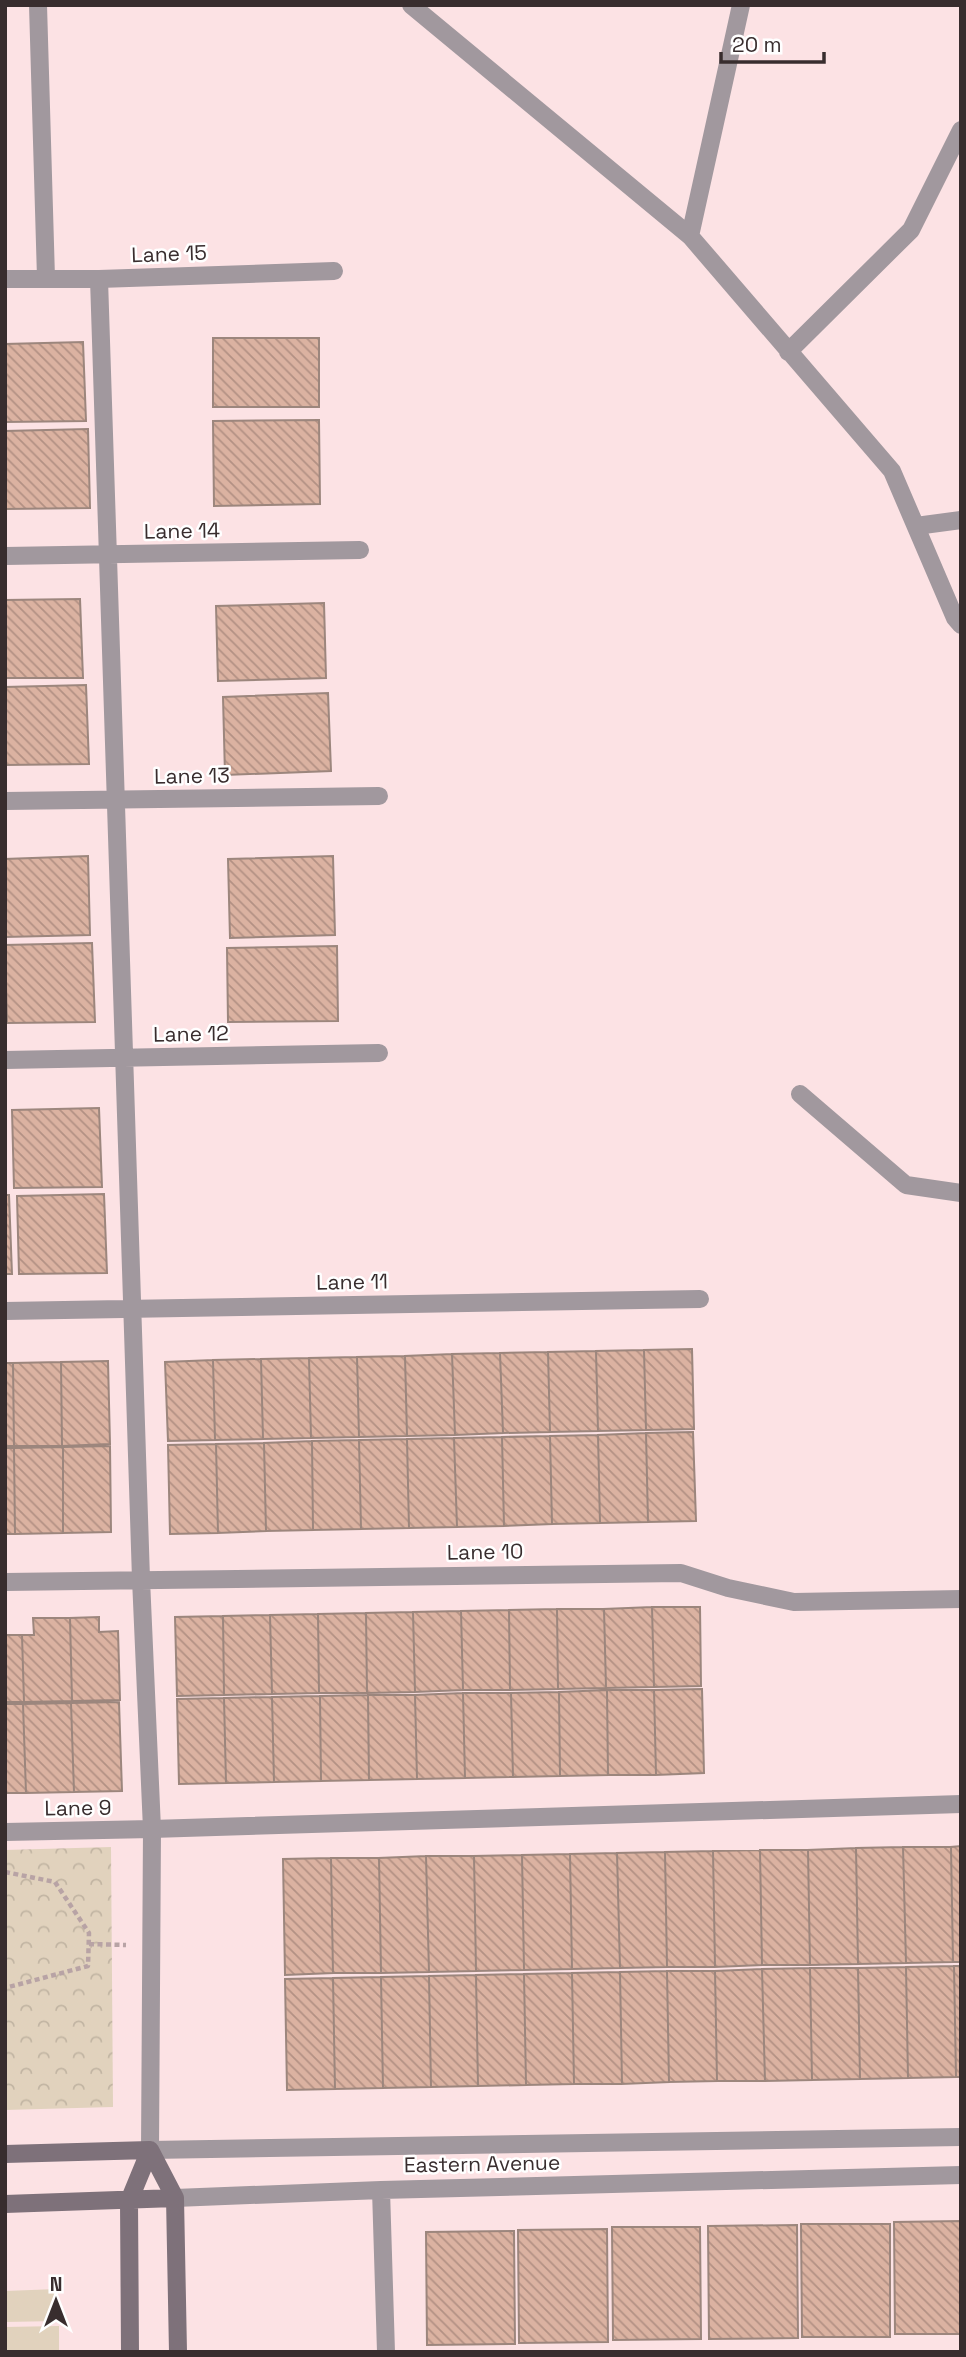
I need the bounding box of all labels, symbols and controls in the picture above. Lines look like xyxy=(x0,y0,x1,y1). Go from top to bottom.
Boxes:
scale bar xyxy=(721,21,824,65)
text: 20 m xyxy=(732,31,782,58)
street label: Lane 15 xyxy=(131,239,207,268)
street label: Lane 14 xyxy=(144,516,220,545)
street label: Lane 13 xyxy=(154,761,230,790)
street label: Lane 12 xyxy=(153,1019,229,1048)
street label: Lane 11 xyxy=(316,1267,388,1296)
street label: Lane 10 xyxy=(447,1537,523,1566)
street label: Lane 9 xyxy=(44,1793,112,1822)
street label: Eastern Avenue xyxy=(404,2149,560,2178)
north arrow xyxy=(21,2266,91,2336)
text: N xyxy=(50,2272,62,2297)

